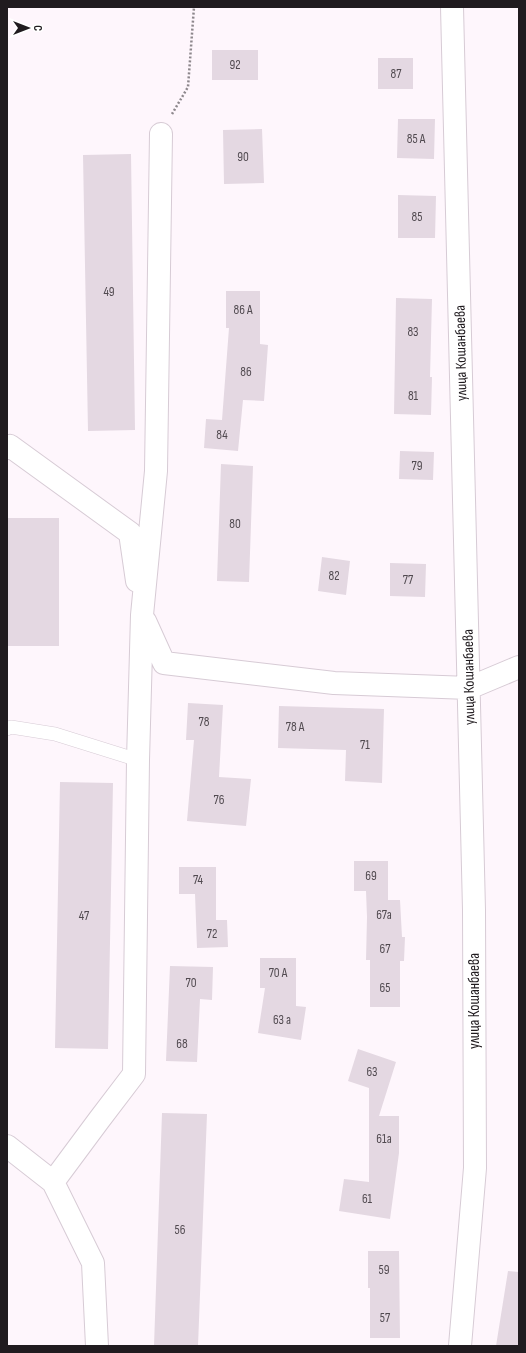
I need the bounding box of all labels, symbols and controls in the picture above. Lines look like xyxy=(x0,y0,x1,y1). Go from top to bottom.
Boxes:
north arrow xyxy=(8,8,48,48)
text: С xyxy=(31,25,44,31)
house number: 92 xyxy=(229,57,241,73)
house number: 87 xyxy=(391,66,402,82)
house number: 85 А xyxy=(407,131,426,147)
house number: 90 xyxy=(237,149,249,165)
house number: 85 xyxy=(412,209,422,225)
house number: 49 xyxy=(103,284,115,300)
house number: 86 А xyxy=(233,302,253,318)
street label: улица Кошанбаева xyxy=(451,305,471,401)
house number: 83 xyxy=(407,324,419,340)
house number: 86 xyxy=(240,364,252,380)
house number: 81 xyxy=(408,388,419,404)
house number: 84 xyxy=(216,427,228,443)
house number: 79 xyxy=(412,458,423,474)
house number: 80 xyxy=(229,516,241,532)
house number: 82 xyxy=(328,568,340,584)
house number: 77 xyxy=(403,572,414,588)
street label: улица Кошанбаева xyxy=(459,629,479,725)
house number: 78 xyxy=(199,714,210,730)
house number: 78 А xyxy=(286,719,305,735)
house number: 71 xyxy=(360,737,370,753)
house number: 76 xyxy=(214,792,225,808)
house number: 69 xyxy=(365,868,377,884)
house number: 74 xyxy=(193,872,204,888)
house number: 67а xyxy=(376,907,392,923)
house number: 47 xyxy=(79,908,90,924)
house number: 72 xyxy=(207,926,217,942)
house number: 67 xyxy=(380,941,391,957)
street label: улица Кошанбаева xyxy=(465,953,484,1049)
house number: 70 А xyxy=(269,965,288,981)
house number: 70 xyxy=(186,975,197,991)
house number: 65 xyxy=(380,980,390,996)
house number: 63 а xyxy=(273,1012,291,1028)
house number: 68 xyxy=(176,1036,188,1052)
house number: 63 xyxy=(366,1064,378,1080)
house number: 61а xyxy=(376,1131,392,1147)
house number: 61 xyxy=(362,1191,373,1207)
house number: 56 xyxy=(175,1222,186,1238)
house number: 59 xyxy=(379,1262,390,1278)
house number: 57 xyxy=(380,1310,391,1326)

